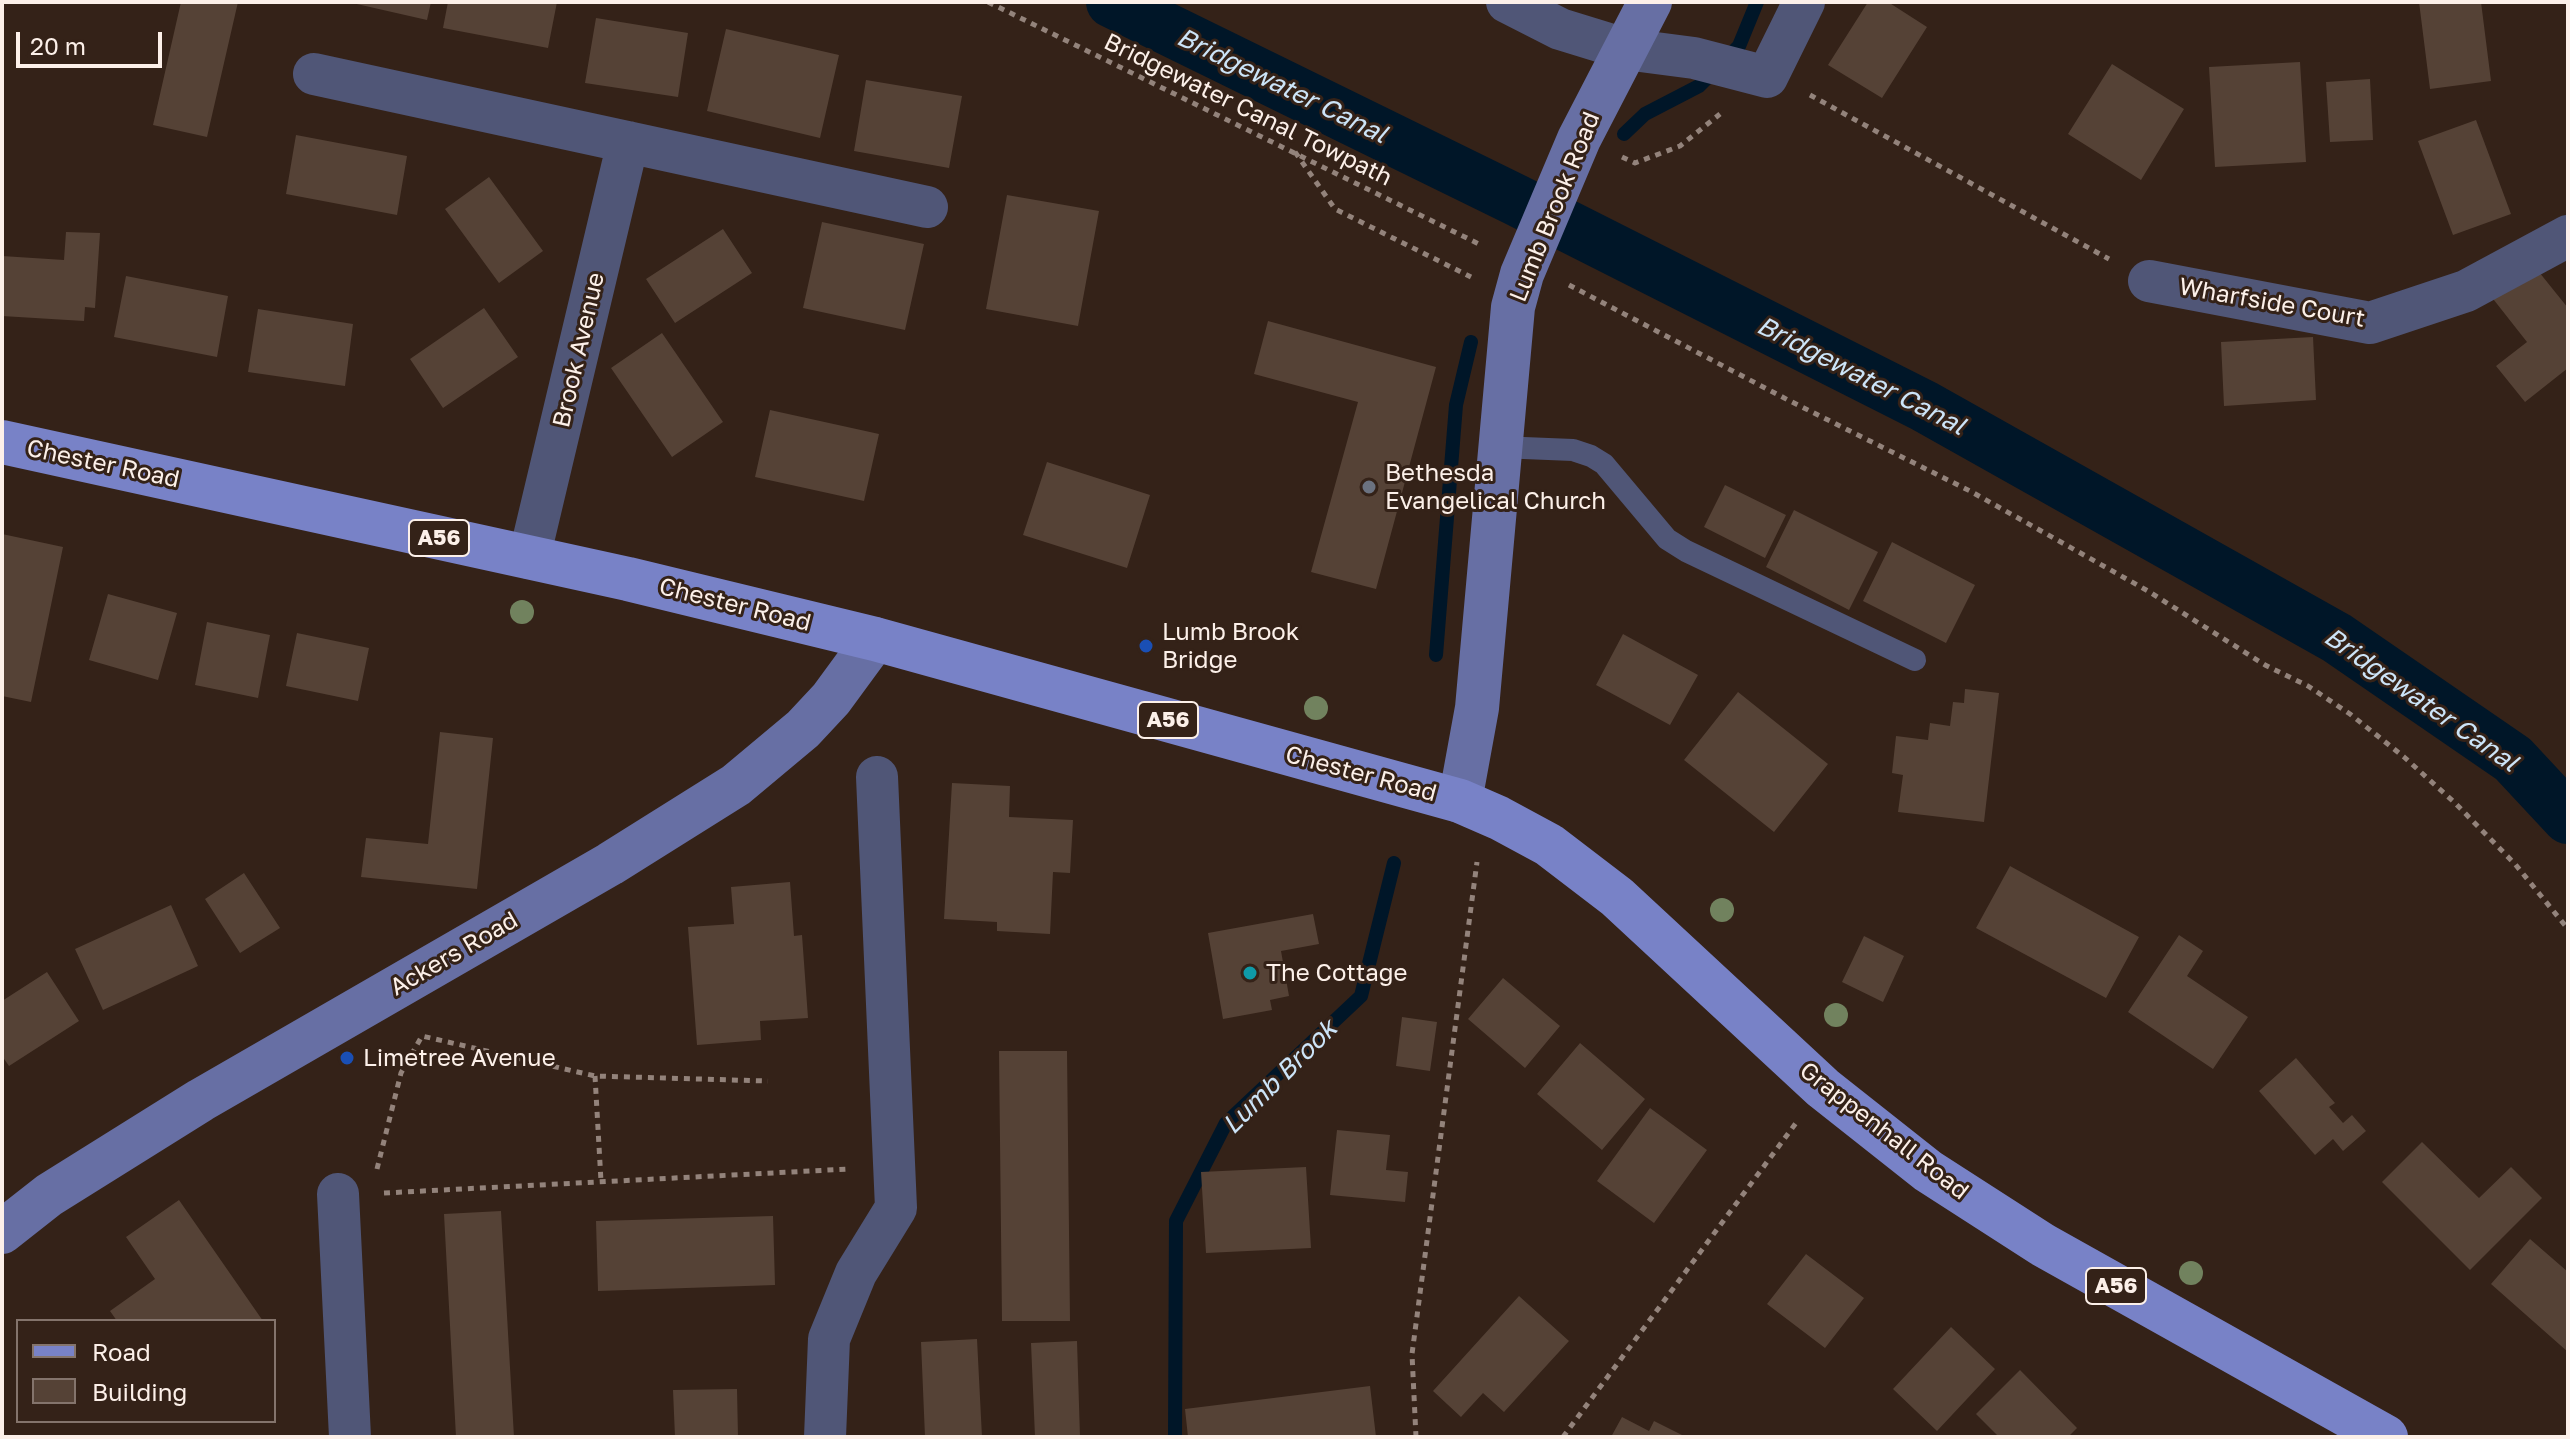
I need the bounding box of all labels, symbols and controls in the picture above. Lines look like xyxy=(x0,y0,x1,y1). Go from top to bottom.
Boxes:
scale bar xyxy=(20,16,166,66)
water label: Bridgewater Canal xyxy=(1172,22,1392,150)
street label: Bridgewater Canal Towpath xyxy=(1099,28,1397,192)
text: 20 m xyxy=(30,31,86,60)
street label: Lumb Brook Road xyxy=(1504,108,1606,306)
street label: Brook Avenue xyxy=(547,270,611,430)
street label: Wharfside Court xyxy=(2177,272,2367,334)
water label: Bridgewater Canal xyxy=(1752,310,1970,442)
street label: Chester Road xyxy=(24,434,182,494)
place label: Bethesda Evangelical Church xyxy=(1385,459,1606,515)
marker: Bethesda Evangelical Church xyxy=(1360,478,1378,496)
road number: A56 xyxy=(409,520,469,556)
street label: Chester Road xyxy=(656,572,814,638)
place label: Lumb Brook Bridge xyxy=(1162,618,1299,674)
water label: Bridgewater Canal xyxy=(2318,621,2524,779)
marker: Lumb Brook Bridge xyxy=(1137,637,1155,655)
road number: A56 xyxy=(1138,702,1198,738)
street label: Chester Road xyxy=(1282,740,1440,808)
street label: Ackers Road xyxy=(385,906,523,1002)
place label: The Cottage xyxy=(1266,959,1407,987)
marker: The Cottage xyxy=(1241,964,1259,982)
water label: Lumb Brook xyxy=(1216,1013,1344,1141)
place label: Limetree Avenue xyxy=(363,1044,556,1072)
marker: Limetree Avenue xyxy=(338,1049,356,1067)
street label: Grappenhall Road xyxy=(1794,1056,1974,1206)
road number: A56 xyxy=(2086,1268,2146,1304)
legend xyxy=(16,1319,276,1423)
text: Road xyxy=(92,1337,151,1366)
text: Building xyxy=(92,1377,187,1406)

